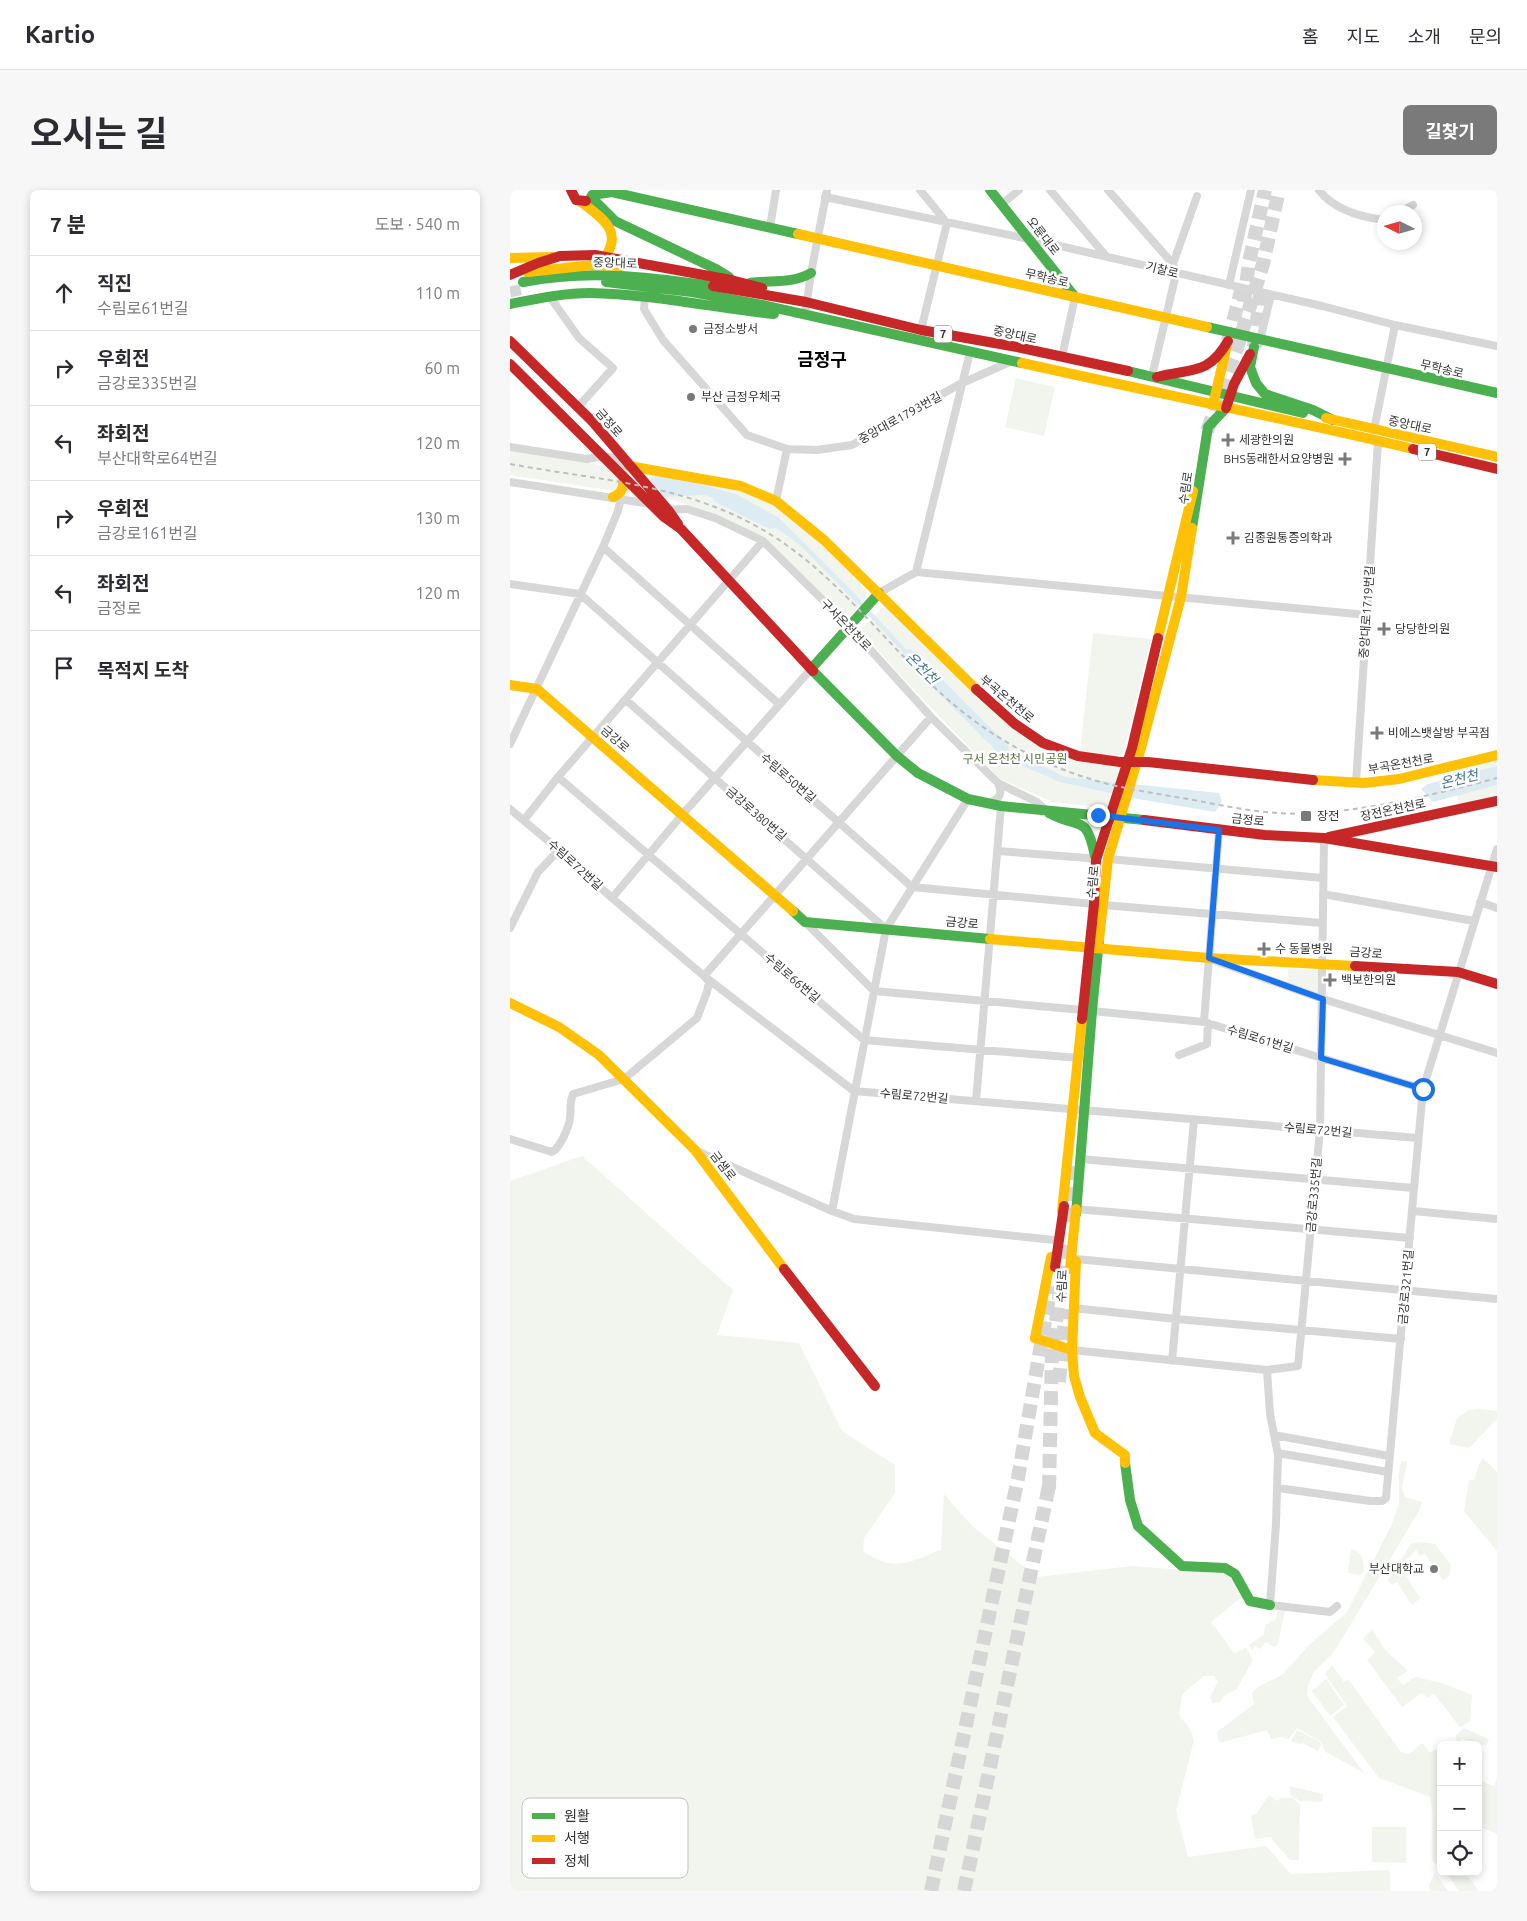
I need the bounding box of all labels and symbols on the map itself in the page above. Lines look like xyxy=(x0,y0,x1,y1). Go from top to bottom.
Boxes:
north arrow xyxy=(1377,205,1422,250)
street label: 오륜대로 xyxy=(1025,214,1062,257)
street label: 중앙대로 xyxy=(593,255,637,270)
street label: 기찰로 xyxy=(1144,259,1180,280)
street label: 무학송로 xyxy=(1024,266,1070,289)
place label: 금정소방서 xyxy=(703,322,758,335)
marker: 금정소방서 xyxy=(687,323,699,335)
street label: 중앙대로 xyxy=(992,324,1038,345)
road number: 7 xyxy=(934,326,952,342)
district label: 금정구 xyxy=(797,349,847,369)
street label: 무학송로 xyxy=(1419,357,1465,380)
street label: 중앙대로1793번길 xyxy=(856,389,944,446)
place label: 부산 금정우체국 xyxy=(701,390,781,403)
marker: 부산 금정우체국 xyxy=(685,391,697,403)
street label: 금정로 xyxy=(594,406,625,439)
street label: 중앙대로 xyxy=(1387,414,1433,435)
marker: 세광한의원 xyxy=(1221,433,1235,447)
place label: 세광한의원 xyxy=(1239,433,1294,446)
road number: 7 xyxy=(1418,443,1436,460)
place label: BHS동래한서요양병원 xyxy=(1223,452,1334,465)
marker: BHS동래한서요양병원 xyxy=(1338,452,1352,466)
street label: 수림로 xyxy=(1176,471,1195,505)
marker: 김종원통증의학과 xyxy=(1226,531,1240,545)
place label: 김종원통증의학과 xyxy=(1244,531,1332,544)
street label: 중앙대로1719번길 xyxy=(1357,565,1376,659)
street label: 구서온천천로 xyxy=(819,596,874,653)
marker: 당당한의원 xyxy=(1377,622,1391,636)
place label: 당당한의원 xyxy=(1395,622,1450,635)
water label: 온천천 xyxy=(903,649,942,688)
street label: 부곡온천천로 xyxy=(978,672,1037,725)
street label: 금강로 xyxy=(599,723,632,754)
marker: 비에스뱃살방 부곡점 xyxy=(1370,726,1384,740)
place label: 비에스뱃살방 부곡점 xyxy=(1388,726,1490,739)
street label: 수림로50번길 xyxy=(758,750,819,805)
street label: 부곡온천천로 xyxy=(1367,751,1435,776)
park label: 구서 온천천 시민공원 xyxy=(963,752,1067,765)
water label: 온천천 xyxy=(1438,766,1481,791)
street label: 금강로380번길 xyxy=(724,784,789,843)
street label: 장전온천천로 xyxy=(1359,796,1427,823)
route end xyxy=(1087,804,1110,827)
marker: 장전 xyxy=(1299,809,1313,823)
place label: 장전 xyxy=(1317,809,1339,822)
street label: 금정로 xyxy=(1231,811,1265,828)
street label: 수림로72번길 xyxy=(545,837,605,892)
street label: 수림로 xyxy=(1084,865,1101,899)
street label: 금강로 xyxy=(945,915,979,930)
marker: 수 동물병원 xyxy=(1257,942,1271,956)
place label: 수 동물병원 xyxy=(1275,942,1333,955)
street label: 금강로 xyxy=(1349,945,1383,960)
street label: 수림로66번길 xyxy=(762,950,823,1005)
marker: 백보한의원 xyxy=(1323,973,1337,987)
place label: 백보한의원 xyxy=(1341,973,1396,986)
street label: 수림로61번길 xyxy=(1225,1022,1295,1055)
route start xyxy=(1412,1078,1435,1101)
street label: 수림로72번길 xyxy=(879,1086,949,1105)
street label: 수림로72번길 xyxy=(1283,1120,1353,1139)
street label: 금샘로 xyxy=(708,1149,739,1183)
street label: 금강로335번길 xyxy=(1304,1157,1323,1233)
street label: 금강로321번길 xyxy=(1396,1249,1415,1325)
street label: 수림로 xyxy=(1054,1269,1069,1303)
place label: 부산대학교 xyxy=(1369,1562,1424,1575)
marker: 부산대학교 xyxy=(1428,1563,1440,1575)
legend xyxy=(522,1798,688,1878)
text: 원활 xyxy=(564,1808,590,1824)
text: 서행 xyxy=(564,1830,590,1846)
text: 정체 xyxy=(564,1853,590,1869)

